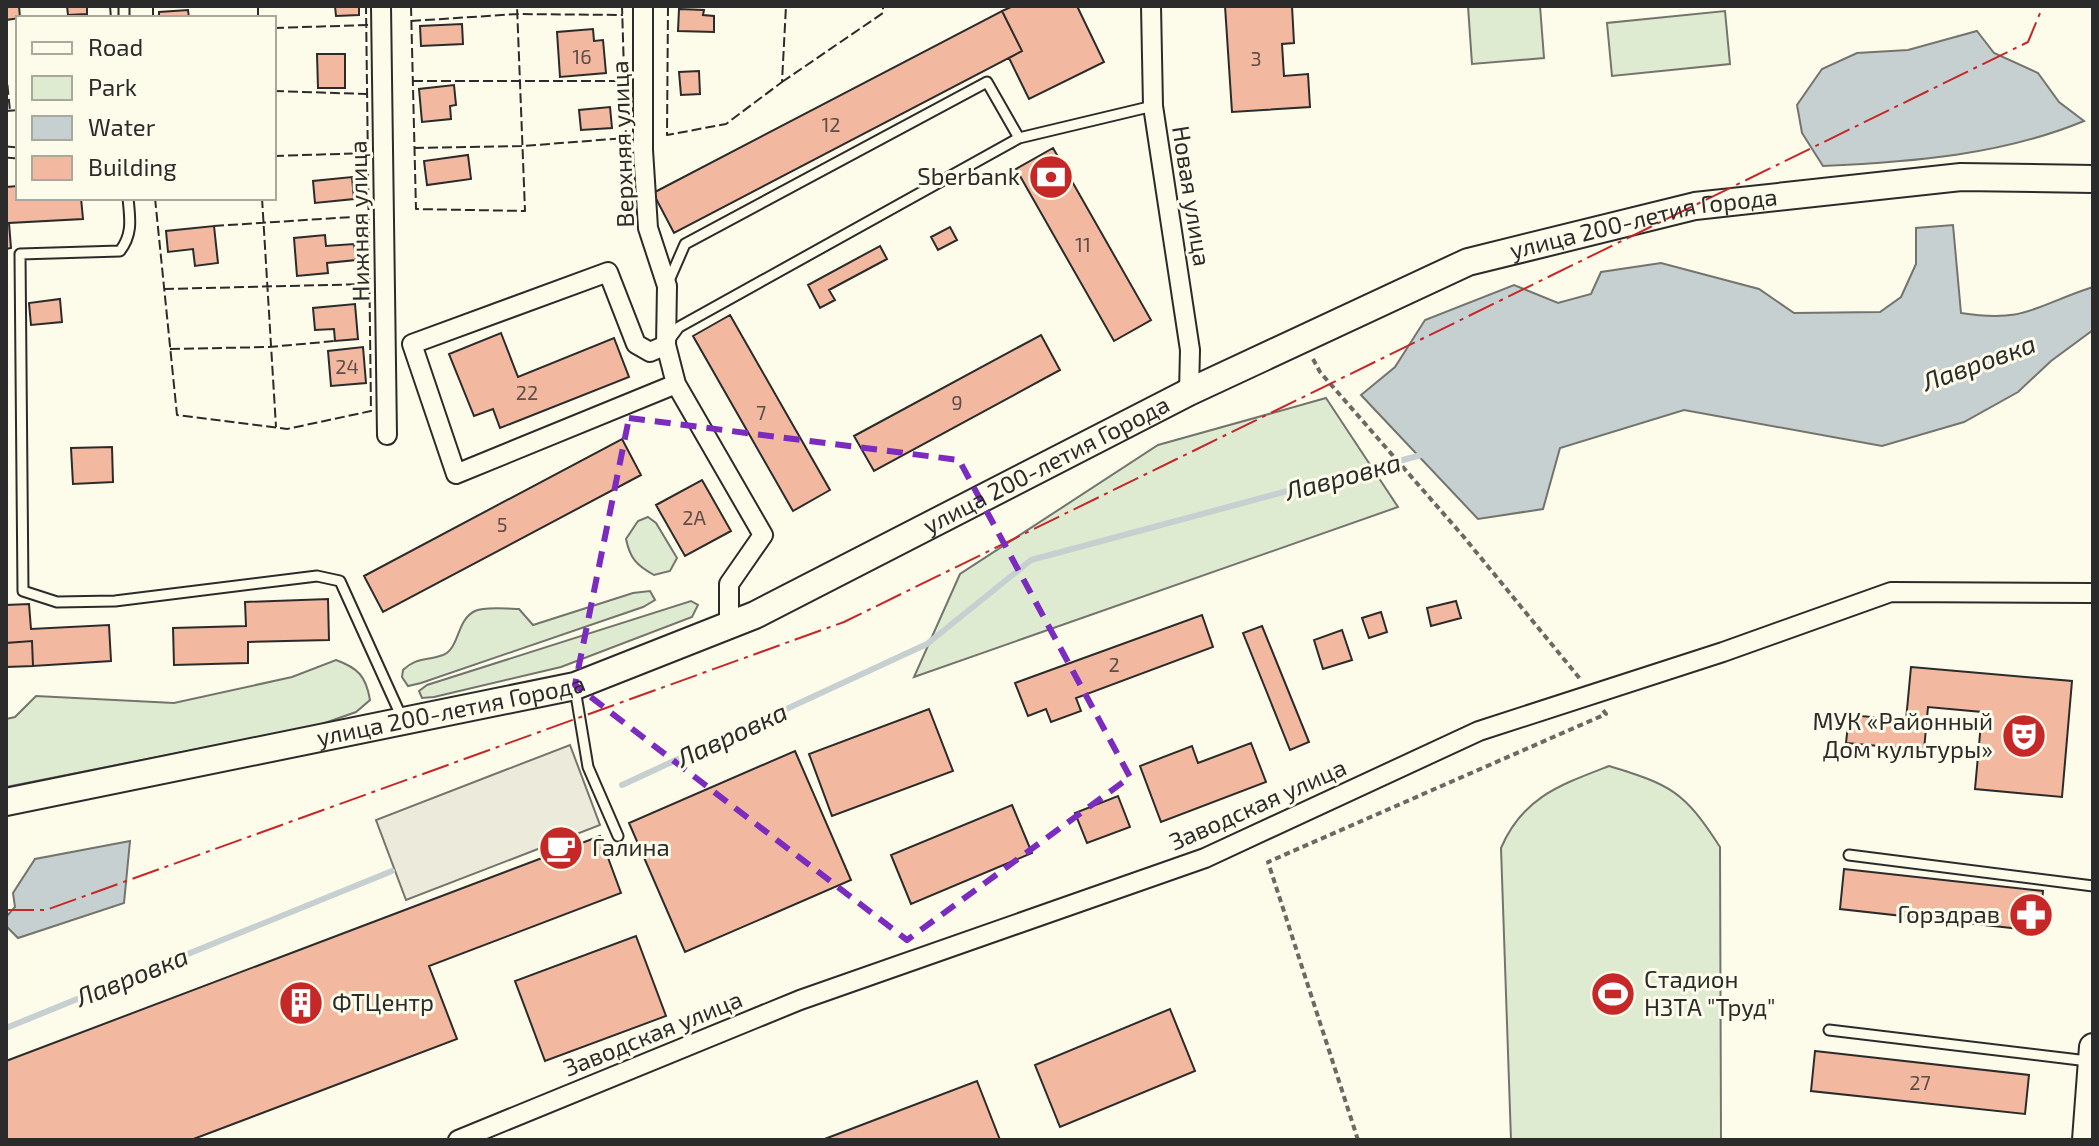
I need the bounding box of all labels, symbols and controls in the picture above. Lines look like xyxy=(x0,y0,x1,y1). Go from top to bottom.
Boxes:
legend xyxy=(16,16,276,200)
text: Road xyxy=(88,32,143,61)
house number: 16 xyxy=(572,44,592,68)
house number: 3 xyxy=(1250,46,1262,70)
street label: Верхняя улица xyxy=(604,60,640,228)
text: Park xyxy=(88,72,137,101)
text: Water xyxy=(88,112,156,141)
house number: 12 xyxy=(821,112,841,136)
street label: Новая улица xyxy=(1166,124,1218,268)
street label: Нижняя улица xyxy=(343,140,375,302)
text: Building xyxy=(88,152,177,181)
bank icon: Sberbank xyxy=(1027,153,1075,201)
place label: Sberbank xyxy=(917,161,1020,190)
street label: улица 200-летия Города xyxy=(1506,181,1779,265)
house number: 11 xyxy=(1075,232,1091,256)
water label: Лавровка xyxy=(1916,327,2040,397)
house number: 24 xyxy=(335,354,359,378)
house number: 22 xyxy=(516,380,538,404)
street label: улица 200-летия Города xyxy=(918,389,1174,540)
house number: 9 xyxy=(951,390,963,414)
house number: 7 xyxy=(756,400,766,424)
water label: Лавровка xyxy=(1280,445,1404,506)
house number: 2А xyxy=(682,505,706,529)
house number: 5 xyxy=(497,512,507,536)
house number: 2 xyxy=(1108,652,1120,676)
street label: улица 200-летия Города xyxy=(314,668,589,752)
water label: Лавровка xyxy=(670,694,792,773)
place label: МУК «Районный Дом культуры» xyxy=(1813,706,1993,764)
theatre icon: МУК «Районный Дом культуры» xyxy=(2000,712,2048,760)
street label: Заводская улица xyxy=(1164,752,1351,857)
cafe icon: Галина xyxy=(537,824,585,872)
place label: Галина xyxy=(592,832,670,861)
pharmacy icon: Горздрав xyxy=(2007,891,2055,939)
place label: Горздрав xyxy=(1897,899,2000,928)
water label: Лавровка xyxy=(70,939,192,1013)
place label: Стадион НЗТА "Труд" xyxy=(1644,964,1775,1022)
sports icon: Стадион НЗТА "Труд" xyxy=(1589,970,1637,1018)
building icon: ФТЦентр xyxy=(277,979,325,1027)
street label: Заводская улица xyxy=(559,983,747,1083)
place label: ФТЦентр xyxy=(332,987,434,1016)
house number: 27 xyxy=(1909,1070,1931,1094)

